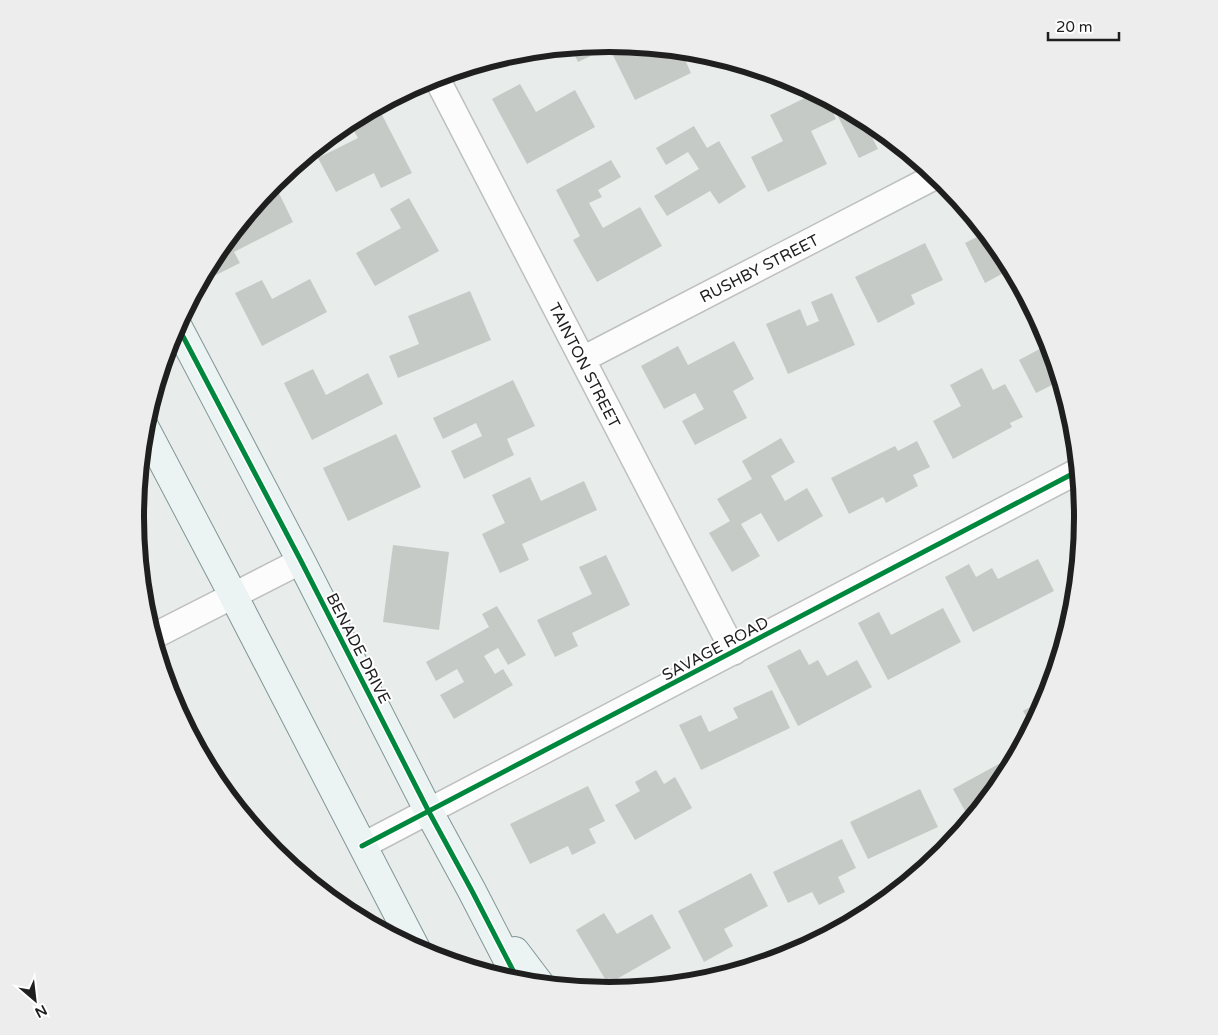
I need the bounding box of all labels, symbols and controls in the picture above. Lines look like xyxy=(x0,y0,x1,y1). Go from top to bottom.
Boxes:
scale bar xyxy=(1048,10,1119,42)
text: 20 m xyxy=(1056,18,1093,36)
street label: RUSHBY STREET xyxy=(697,230,823,308)
street label: TAINTON STREET xyxy=(544,299,624,432)
street label: BENADE DRIVE xyxy=(322,590,395,707)
street label: SAVAGE ROAD xyxy=(659,612,772,685)
north arrow xyxy=(10,975,60,1025)
text: N xyxy=(32,1001,50,1021)

